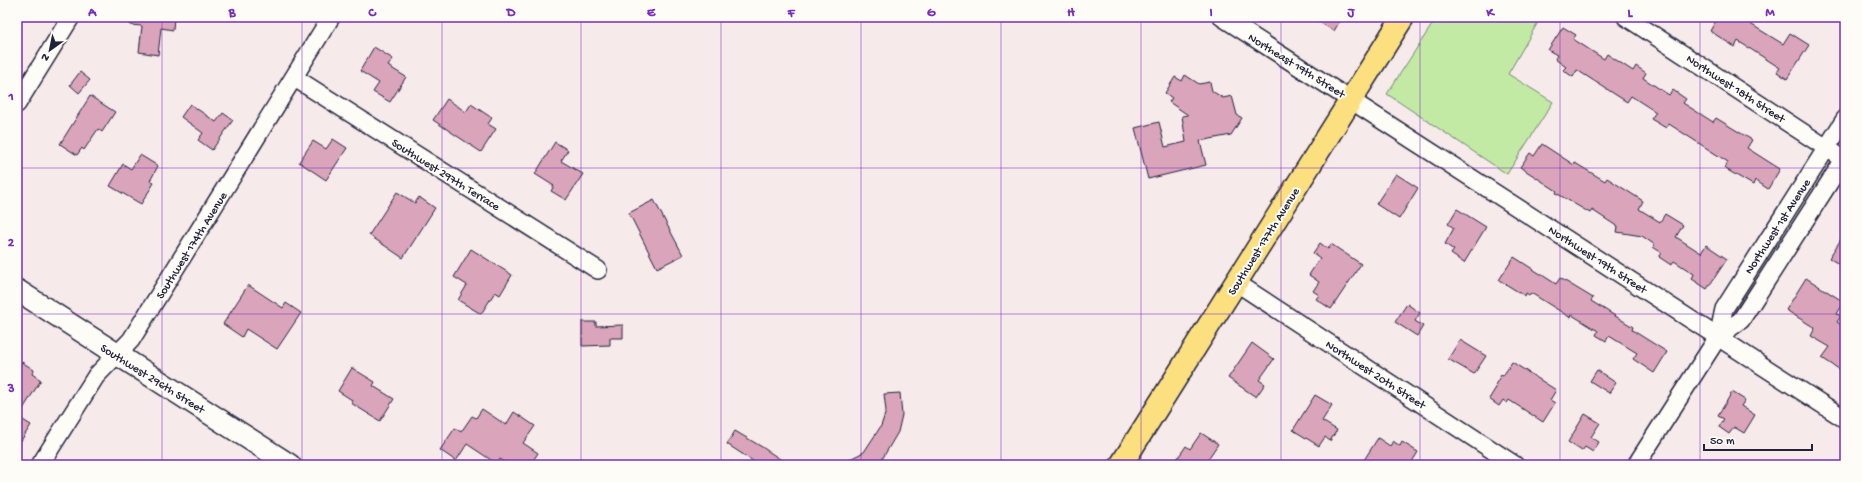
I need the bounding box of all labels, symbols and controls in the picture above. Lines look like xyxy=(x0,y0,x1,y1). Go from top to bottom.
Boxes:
text: A xyxy=(87,6,97,21)
text: B xyxy=(228,6,237,21)
text: C xyxy=(367,6,377,21)
text: D xyxy=(506,6,516,21)
text: E xyxy=(647,6,656,21)
text: F xyxy=(787,6,796,21)
text: G xyxy=(927,6,936,21)
text: H xyxy=(1067,6,1075,21)
text: I xyxy=(1209,6,1213,21)
text: J xyxy=(1347,6,1356,21)
text: K xyxy=(1485,6,1495,21)
text: L xyxy=(1628,6,1634,21)
text: M xyxy=(1765,6,1775,21)
north arrow xyxy=(30,30,70,70)
street label: Northeast 19th Street xyxy=(1245,31,1348,103)
text: N xyxy=(39,50,52,64)
street label: Northwest 18th Street xyxy=(1683,53,1788,127)
text: 1 xyxy=(7,90,14,105)
street label: Southwest 297th Terrace xyxy=(388,137,502,215)
street label: Northwest 1st Avenue xyxy=(1743,176,1815,277)
street label: Southwest 177th Avenue xyxy=(1226,185,1304,298)
street label: Southwest 174th Avenue xyxy=(154,189,232,302)
street label: Northwest 19th Street xyxy=(1545,224,1650,298)
text: 2 xyxy=(8,236,15,251)
street label: Northwest 20th Street xyxy=(1322,338,1428,414)
street label: Southwest 296th Street xyxy=(97,342,208,418)
text: 3 xyxy=(7,382,15,397)
scale bar xyxy=(1704,426,1812,452)
text: 50 m xyxy=(1710,435,1735,449)

